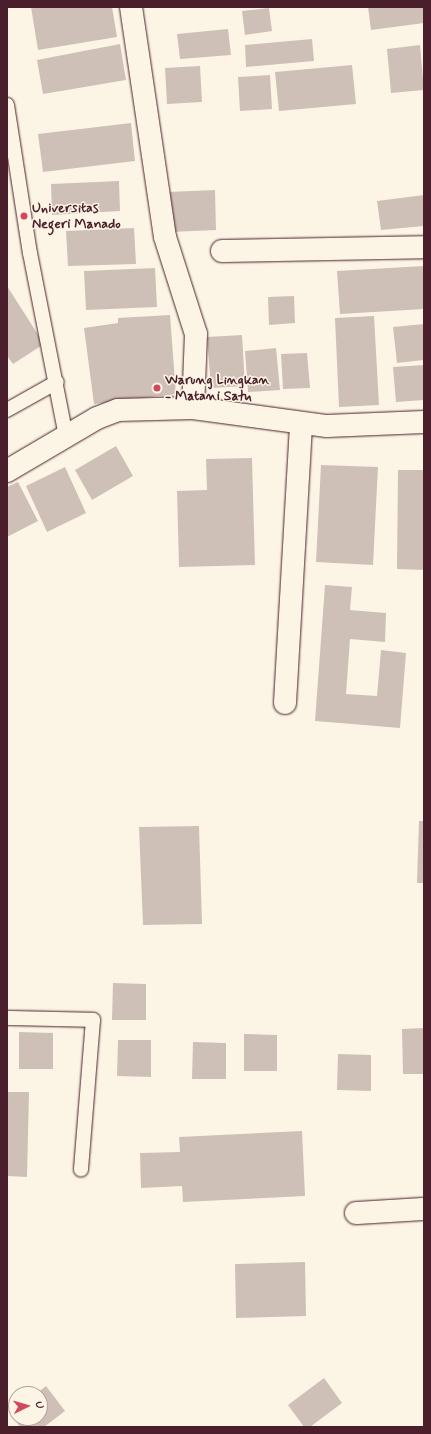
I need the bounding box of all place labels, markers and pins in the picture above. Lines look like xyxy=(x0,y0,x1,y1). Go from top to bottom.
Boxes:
place label: Universitas Negeri Manado xyxy=(32,200,121,232)
marker: Universitas Negeri Manado xyxy=(19,211,29,221)
place label: Warung Lingkan - Matani Satu xyxy=(165,372,265,404)
marker: Warung Lingkan - Matani Satu xyxy=(152,383,162,393)

